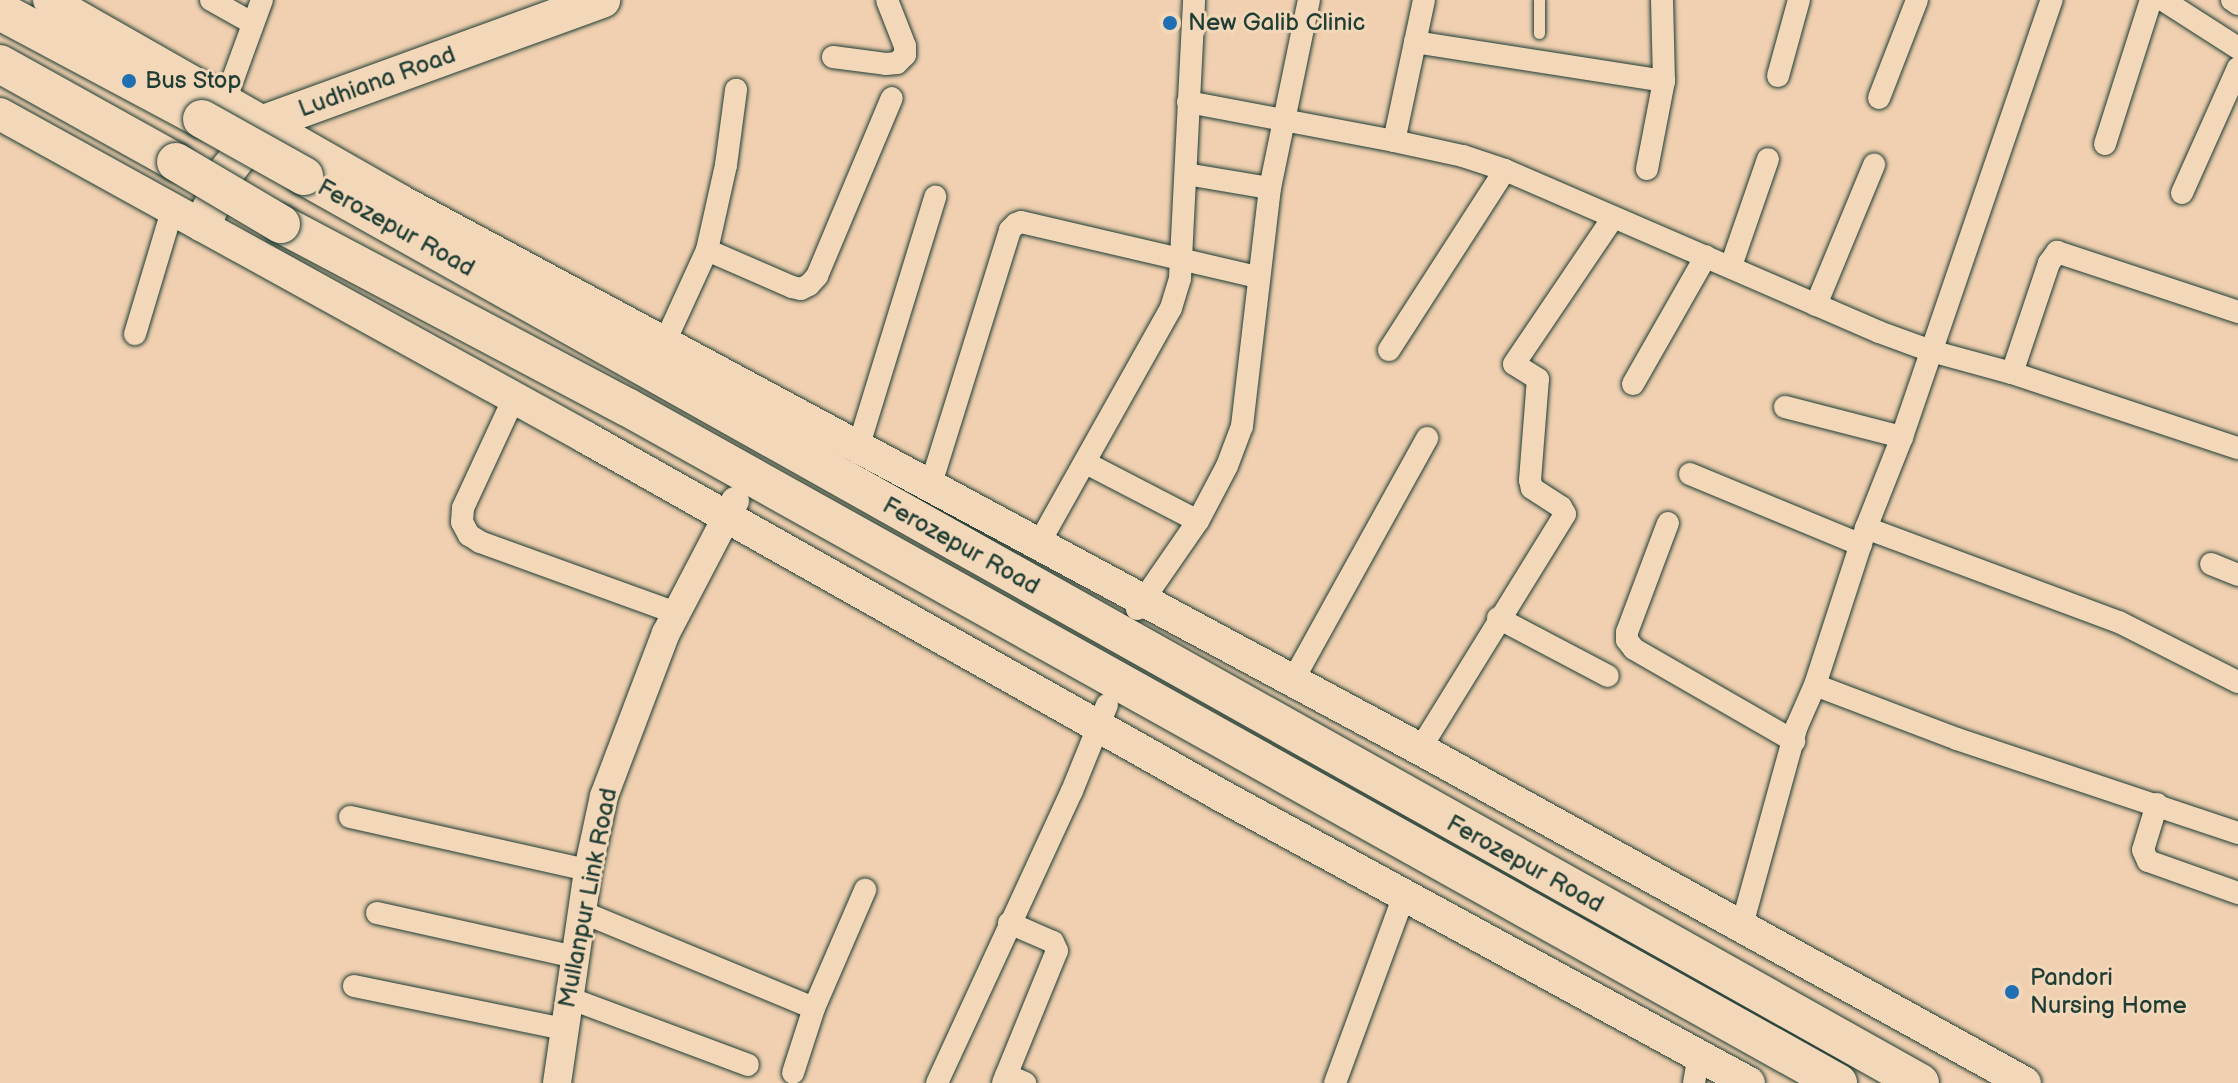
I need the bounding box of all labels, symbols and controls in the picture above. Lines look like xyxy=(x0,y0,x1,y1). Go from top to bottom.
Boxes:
place label: New Galib Clinic xyxy=(1188,9,1365,37)
marker: New Galib Clinic xyxy=(1159,12,1181,34)
street label: Ludhiana Road xyxy=(295,40,459,124)
place label: Bus Stop xyxy=(145,67,242,95)
marker: Bus Stop xyxy=(120,72,138,90)
street label: Ferozepur Road xyxy=(312,173,480,283)
street label: Ferozepur Road xyxy=(877,491,1045,601)
street label: Mullanpur Link Road xyxy=(553,786,623,1010)
street label: Ferozepur Road xyxy=(1441,809,1609,919)
place label: Pandori Nursing Home xyxy=(2030,964,2187,1020)
marker: Pandori Nursing Home xyxy=(2001,981,2023,1003)

